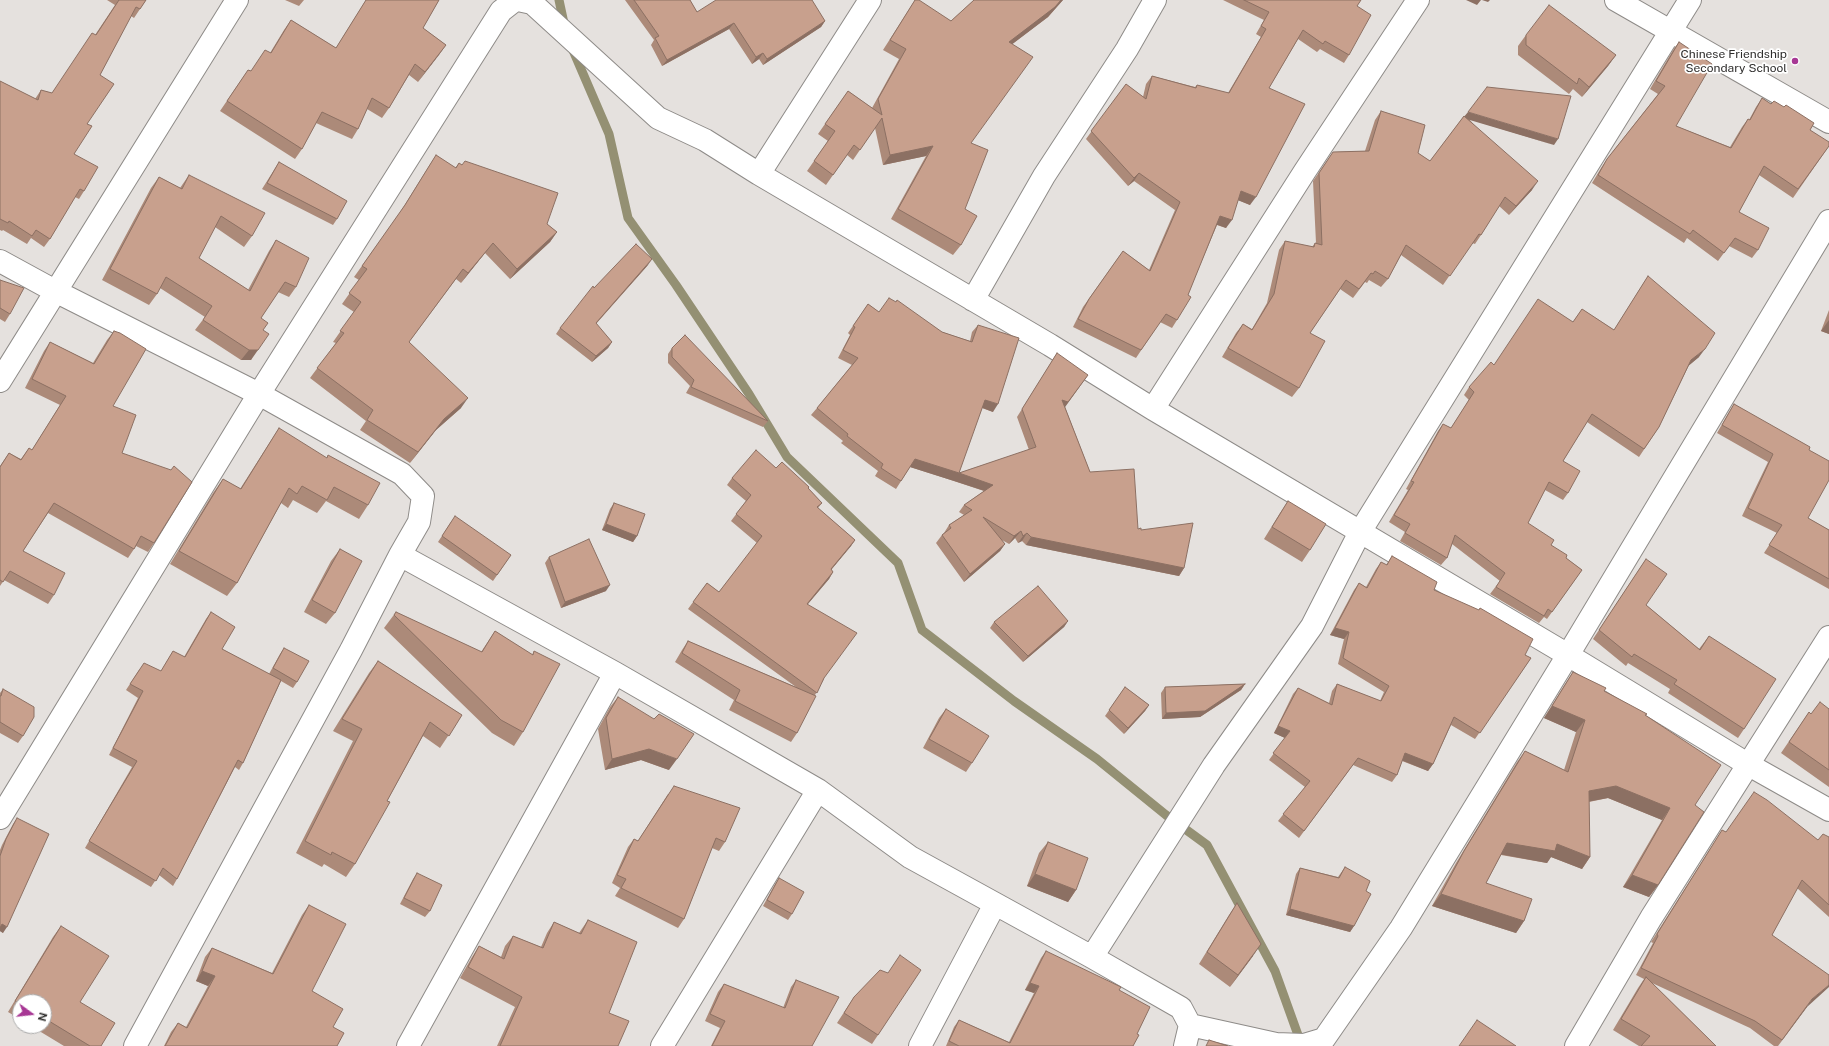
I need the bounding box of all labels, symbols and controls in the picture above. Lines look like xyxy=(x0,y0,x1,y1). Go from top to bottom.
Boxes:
place label: Chinese Friendship Secondary School xyxy=(1680,47,1787,75)
marker: Chinese Friendship Secondary School xyxy=(1790,56,1800,66)
north arrow xyxy=(12,994,52,1034)
text: N xyxy=(36,1011,50,1023)

